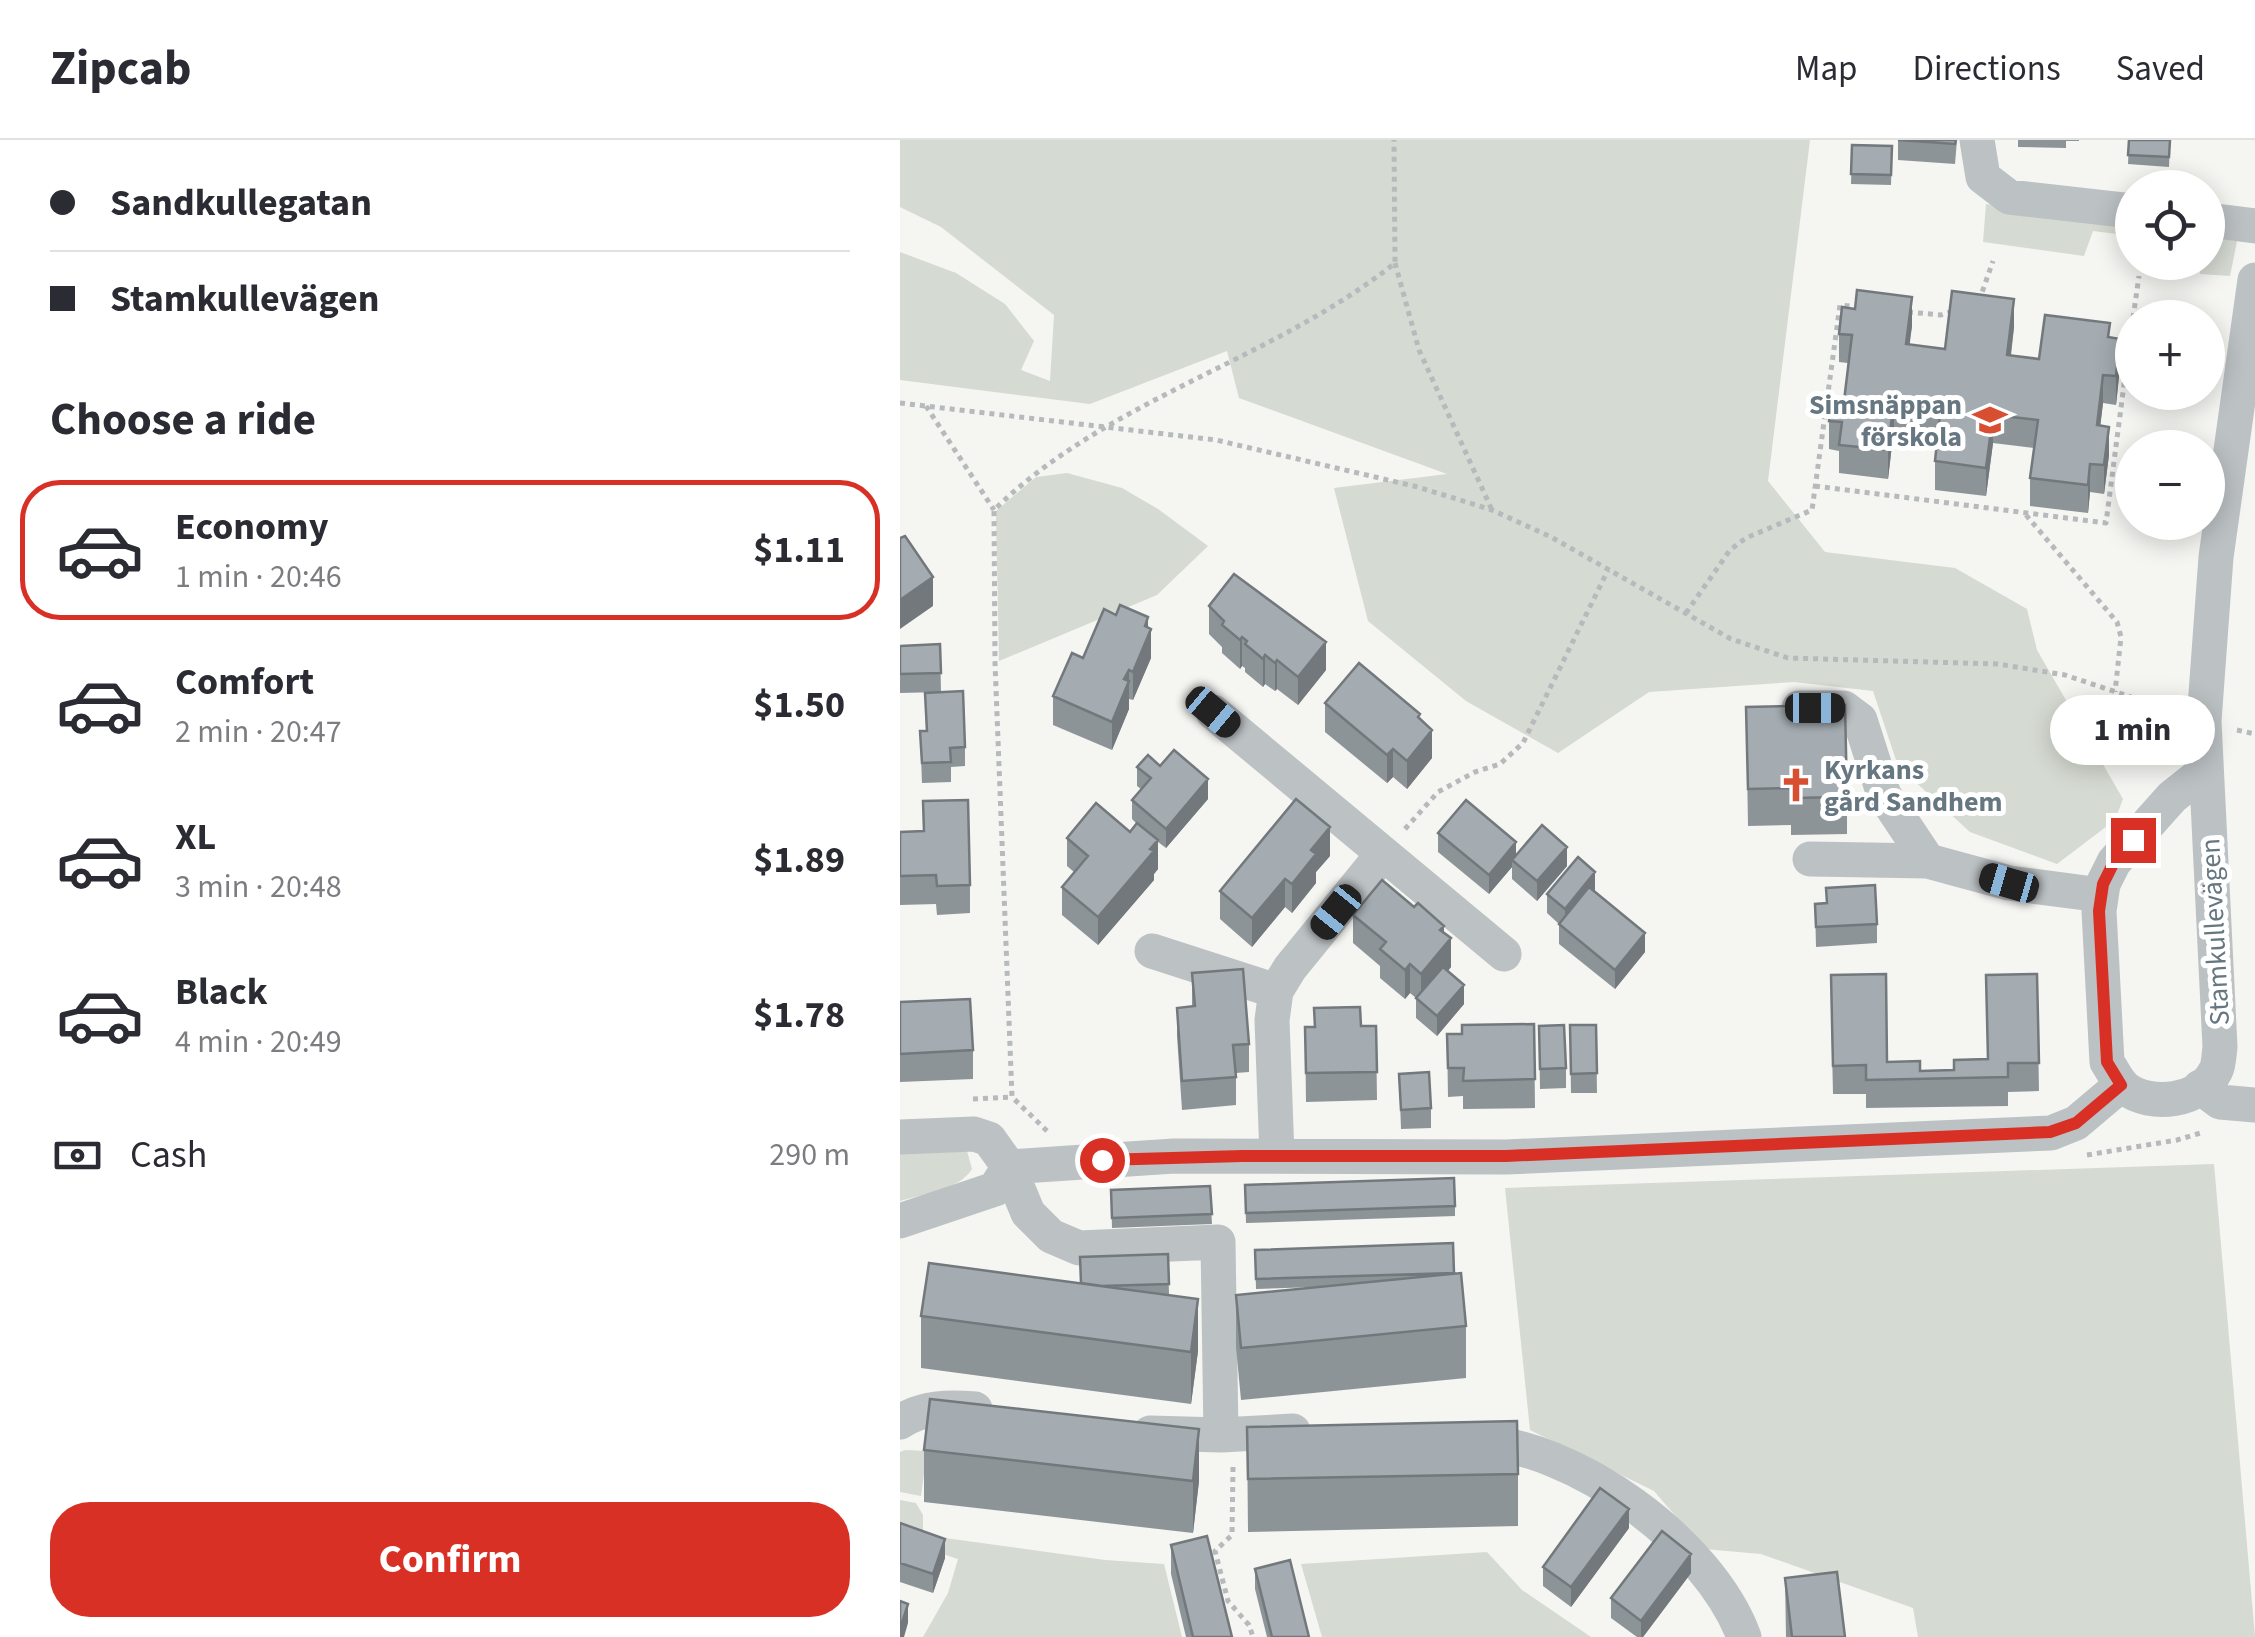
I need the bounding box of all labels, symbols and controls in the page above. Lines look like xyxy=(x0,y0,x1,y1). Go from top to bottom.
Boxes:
text: Zipcab xyxy=(50,35,192,103)
text: Map xyxy=(1795,44,1858,94)
text: Directions xyxy=(1913,44,2061,94)
text: Saved xyxy=(2116,44,2205,94)
map controls xyxy=(2115,170,2225,540)
button: locate xyxy=(2115,170,2225,280)
text: Sandkullegatan xyxy=(110,176,372,230)
text: Stamkullevägen xyxy=(110,272,380,326)
button: + xyxy=(2115,300,2225,410)
place label: Simsnäppan förskola xyxy=(1809,385,1962,457)
text: Choose a ride xyxy=(50,388,316,452)
school or university icon: Simsnäppan förskola xyxy=(1971,401,2009,439)
button: − xyxy=(2115,430,2225,540)
text: Economy xyxy=(175,500,328,554)
icon: car xyxy=(55,505,145,595)
text: $1.11 xyxy=(753,523,845,577)
text: 1 min · 20:46 xyxy=(175,554,342,600)
text: Comfort xyxy=(175,655,314,709)
icon: car xyxy=(55,660,145,750)
text: $1.50 xyxy=(753,678,845,732)
car xyxy=(1180,681,1246,743)
car xyxy=(1785,693,1845,723)
callout: 1 min xyxy=(2050,695,2216,765)
text: 1 min xyxy=(2094,707,2171,753)
text: 2 min · 20:47 xyxy=(175,709,342,755)
place label: Kyrkans gård Sandhem xyxy=(1824,750,2003,822)
church icon: Kyrkans gård Sandhem xyxy=(1777,766,1815,804)
text: XL xyxy=(175,810,216,864)
icon: car xyxy=(55,815,145,905)
route end xyxy=(2111,818,2156,863)
text: $1.89 xyxy=(753,833,845,887)
street label: Stamkullevägen xyxy=(2190,837,2240,1026)
car xyxy=(1976,860,2042,906)
text: 3 min · 20:48 xyxy=(175,864,342,910)
car xyxy=(1305,879,1367,945)
text: Black xyxy=(175,965,268,1019)
icon: car xyxy=(55,970,145,1060)
text: $1.78 xyxy=(753,988,845,1042)
text: 4 min · 20:49 xyxy=(175,1019,342,1065)
icon: cash xyxy=(50,1128,105,1183)
text: Cash xyxy=(130,1128,207,1182)
text: 290 m xyxy=(769,1132,850,1178)
route start xyxy=(1080,1138,1125,1183)
button: Confirm xyxy=(50,1502,850,1617)

